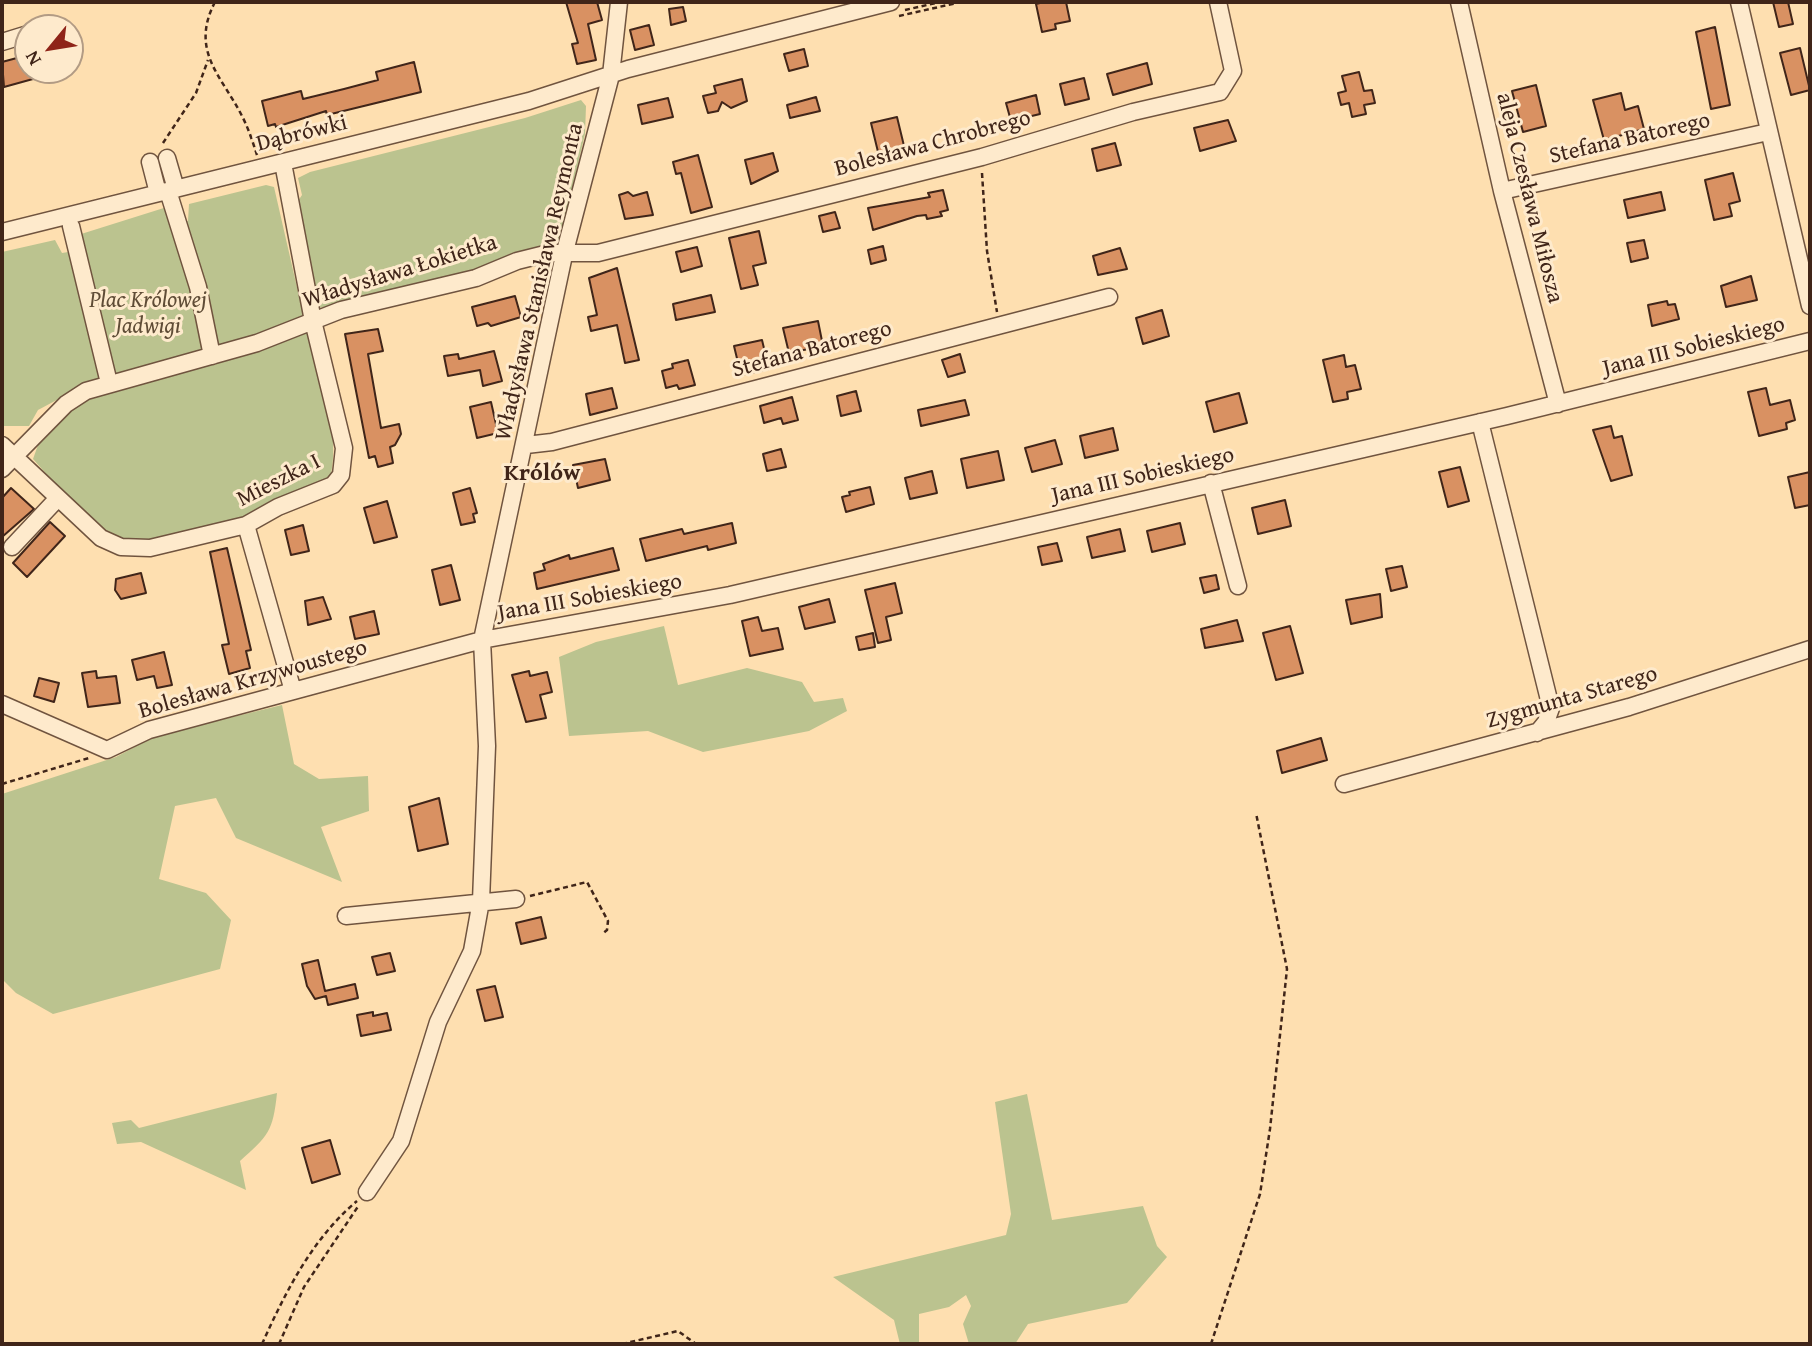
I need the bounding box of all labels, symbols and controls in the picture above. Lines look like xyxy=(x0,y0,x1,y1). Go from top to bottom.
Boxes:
north arrow xyxy=(14,14,84,84)
text: N xyxy=(17,46,48,71)
street label: aleja Czesława Miłosza xyxy=(1490,90,1568,306)
street label: Bolesława Chrobrego xyxy=(832,105,1034,183)
street label: Stefana Batorego xyxy=(1547,107,1713,171)
street label: Dąbrówki xyxy=(254,109,350,159)
street label: Władysława Stanisława Reymonta xyxy=(490,121,590,443)
street label: Władysława Łokietka xyxy=(300,229,500,315)
park label: Plac Królowej Jadwigi xyxy=(89,287,207,341)
street label: Jana III Sobieskiego xyxy=(1600,311,1788,383)
street label: Stefana Batorego xyxy=(729,315,895,385)
street label: Jana III Sobieskiego xyxy=(1049,442,1237,510)
street label: Mieszka I xyxy=(233,448,325,514)
district label: Królów xyxy=(504,460,580,488)
street label: Jana III Sobieskiego xyxy=(496,568,684,628)
street label: Bolesława Krzywoustego xyxy=(136,634,370,726)
street label: Zygmunta Starego xyxy=(1483,660,1661,736)

